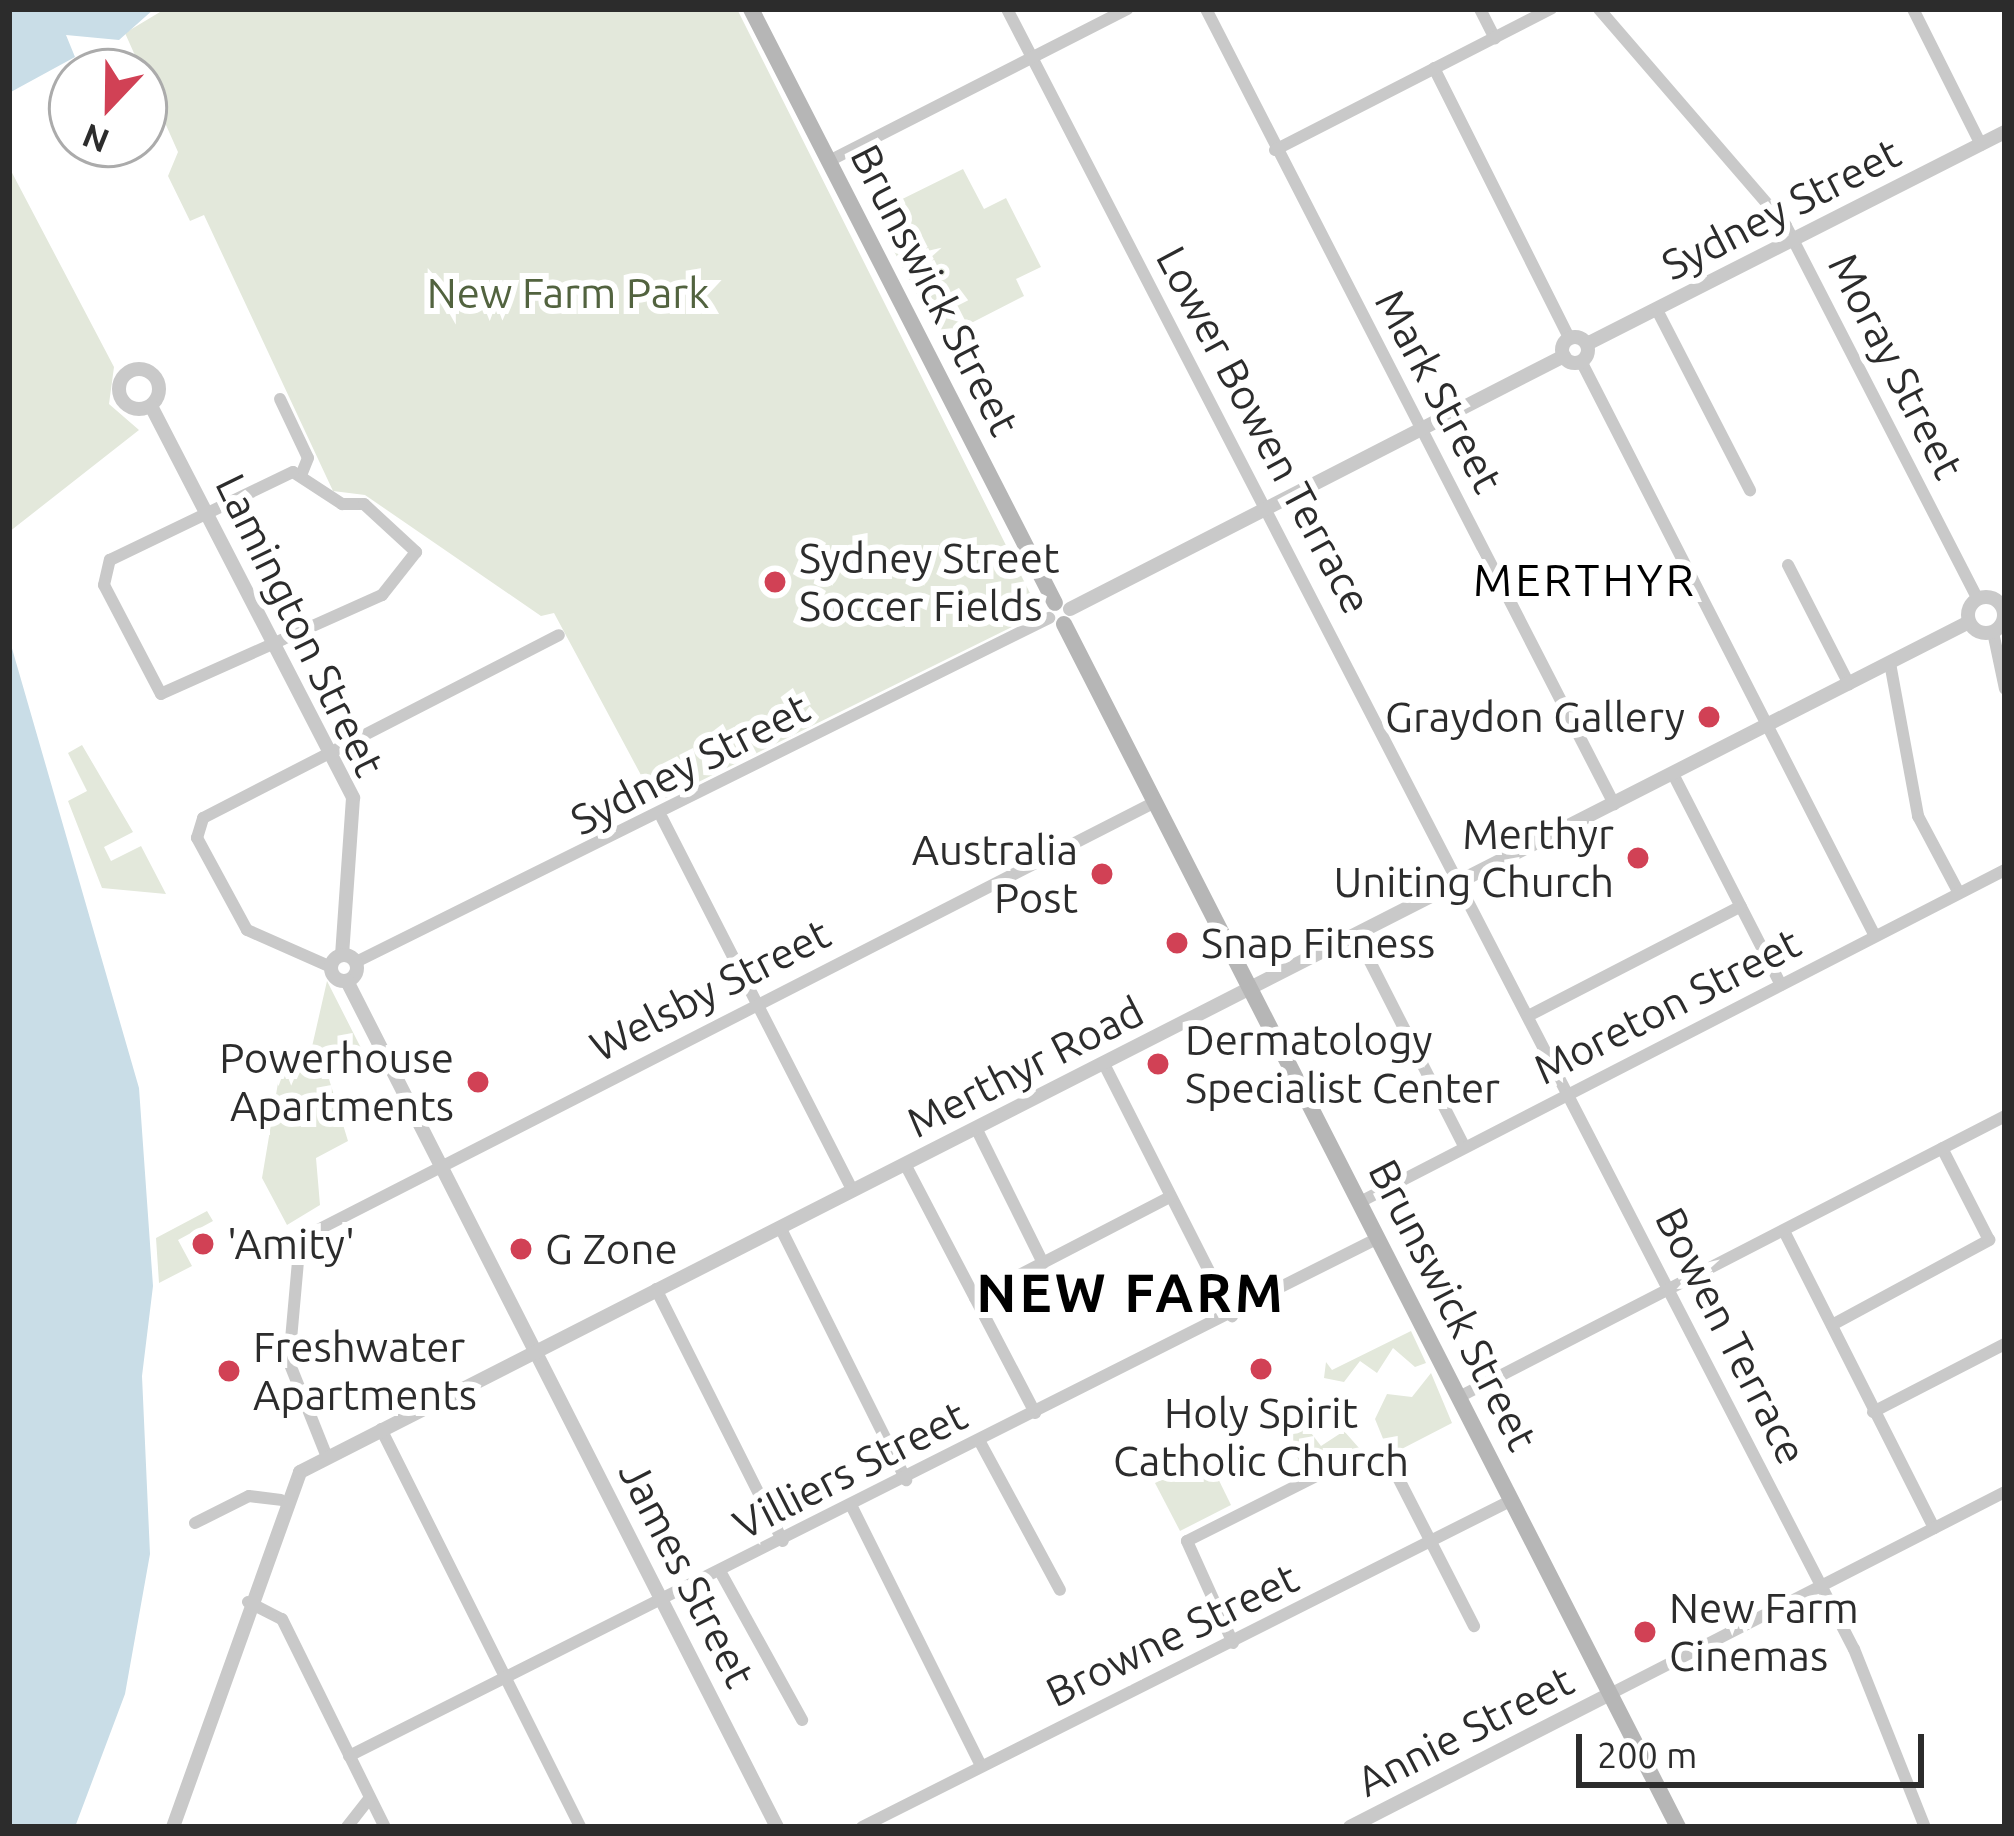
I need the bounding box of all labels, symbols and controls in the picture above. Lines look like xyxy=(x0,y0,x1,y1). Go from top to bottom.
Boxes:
north arrow xyxy=(48,48,168,168)
text: N xyxy=(77,117,114,161)
street label: Sydney Street xyxy=(1654,127,1908,291)
street label: Brunswick Street xyxy=(840,136,1030,444)
street label: Lower Bowen Terrace xyxy=(1146,238,1382,622)
street label: Moray Street xyxy=(1818,245,1974,487)
park label: New Farm Park xyxy=(427,268,709,318)
street label: Mark Street xyxy=(1365,281,1513,501)
street label: Lamington Street xyxy=(205,466,395,784)
place label: Sydney Street Soccer Fields xyxy=(799,533,1059,632)
district label: MERTHYR xyxy=(1473,553,1697,607)
marker: Sydney Street Soccer Fields xyxy=(762,569,788,595)
street label: Sydney Street xyxy=(563,682,817,846)
place label: Graydon Gallery xyxy=(1385,692,1685,742)
marker: Graydon Gallery xyxy=(1696,704,1722,730)
place label: Merthyr Uniting Church xyxy=(1334,809,1614,908)
place label: Australia Post xyxy=(912,825,1078,924)
marker: Merthyr Uniting Church xyxy=(1625,845,1651,871)
marker: Australia Post xyxy=(1089,861,1115,887)
street label: Welsby Street xyxy=(582,908,838,1072)
street label: Moreton Street xyxy=(1525,917,1809,1095)
place label: Snap Fitness xyxy=(1201,918,1435,968)
marker: Snap Fitness xyxy=(1164,930,1190,956)
street label: Merthyr Road xyxy=(899,986,1151,1148)
place label: Dermatology Specialist Center xyxy=(1185,1015,1500,1114)
place label: Powerhouse Apartments xyxy=(219,1033,454,1132)
marker: Dermatology Specialist Center xyxy=(1142,1048,1174,1080)
marker: Powerhouse Apartments xyxy=(465,1069,491,1095)
street label: Brunswick Street xyxy=(1358,1151,1548,1459)
street label: Bowen Terrace xyxy=(1645,1199,1817,1473)
place label: 'Amity' xyxy=(227,1219,355,1269)
place label: G Zone xyxy=(545,1224,678,1274)
marker: 'Amity' xyxy=(190,1231,216,1257)
marker: G Zone xyxy=(508,1236,534,1262)
district label: NEW FARM xyxy=(976,1260,1286,1324)
place label: Freshwater Apartments xyxy=(253,1322,477,1420)
marker: Holy Spirit Catholic Church xyxy=(1248,1356,1274,1382)
marker: Freshwater Apartments xyxy=(216,1358,242,1384)
place label: Holy Spirit Catholic Church xyxy=(1113,1388,1409,1486)
street label: Villiers Street xyxy=(725,1390,975,1550)
street label: James Street xyxy=(609,1453,765,1695)
street label: Browne Street xyxy=(1038,1552,1306,1718)
place label: New Farm Cinemas xyxy=(1669,1583,1859,1682)
marker: New Farm Cinemas xyxy=(1632,1619,1658,1645)
street label: Annie Street xyxy=(1349,1655,1581,1807)
scale bar xyxy=(1582,1710,1930,1784)
text: 200 m xyxy=(1597,1734,1697,1775)

